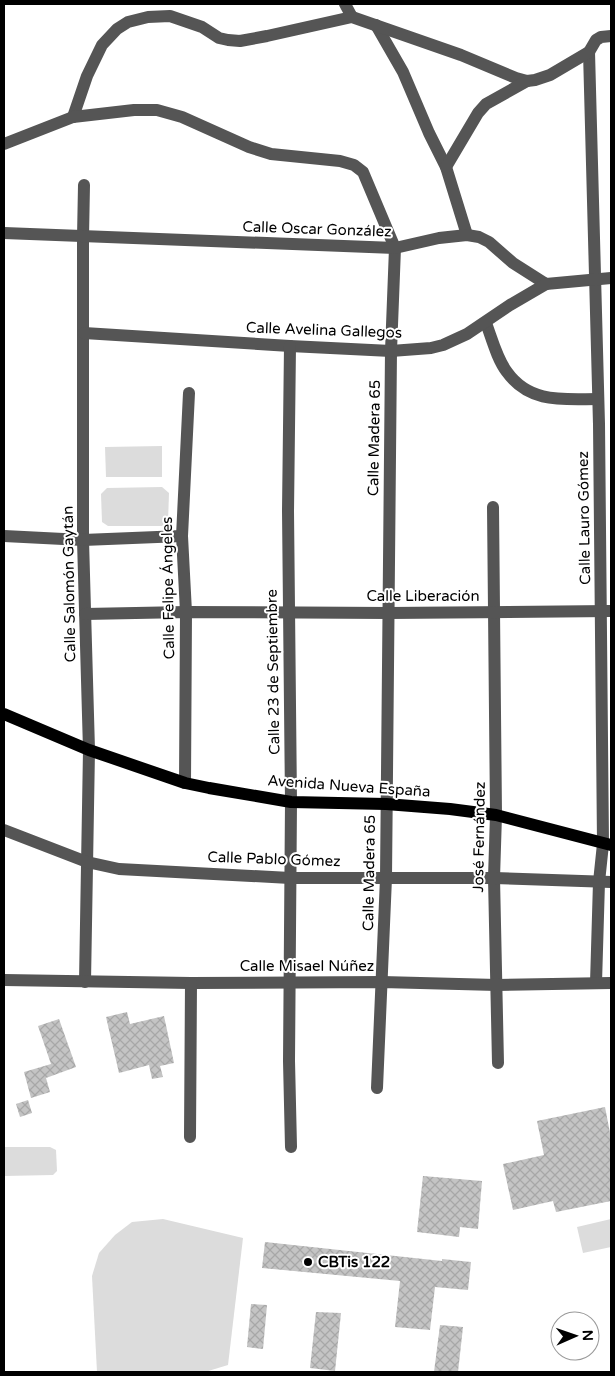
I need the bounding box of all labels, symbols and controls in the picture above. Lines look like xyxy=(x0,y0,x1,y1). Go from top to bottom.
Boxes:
street label: Calle Oscar González xyxy=(242,217,392,241)
street label: Calle Avelina Gallegos xyxy=(246,318,402,342)
street label: Calle Madera 65 xyxy=(364,380,384,496)
street label: Calle Lauro Gómez xyxy=(574,451,594,585)
street label: Calle Salomón Gaytán xyxy=(59,506,79,662)
street label: Calle Felipe Ángeles xyxy=(158,517,178,659)
street label: Calle Liberación xyxy=(366,587,480,605)
street label: Calle 23 de Septiembre xyxy=(263,589,283,755)
street label: Avenida Nueva España xyxy=(267,771,431,801)
street label: José Fernández xyxy=(469,782,489,892)
street label: Calle Madera 65 xyxy=(359,815,379,931)
street label: Calle Pablo Gómez xyxy=(207,848,341,870)
street label: Calle Misael Núñez xyxy=(240,957,374,975)
place label: CBTis 122 xyxy=(318,1253,390,1271)
marker: CBTis 122 xyxy=(302,1256,314,1268)
north arrow xyxy=(550,1311,600,1361)
text: N xyxy=(579,1330,596,1341)

